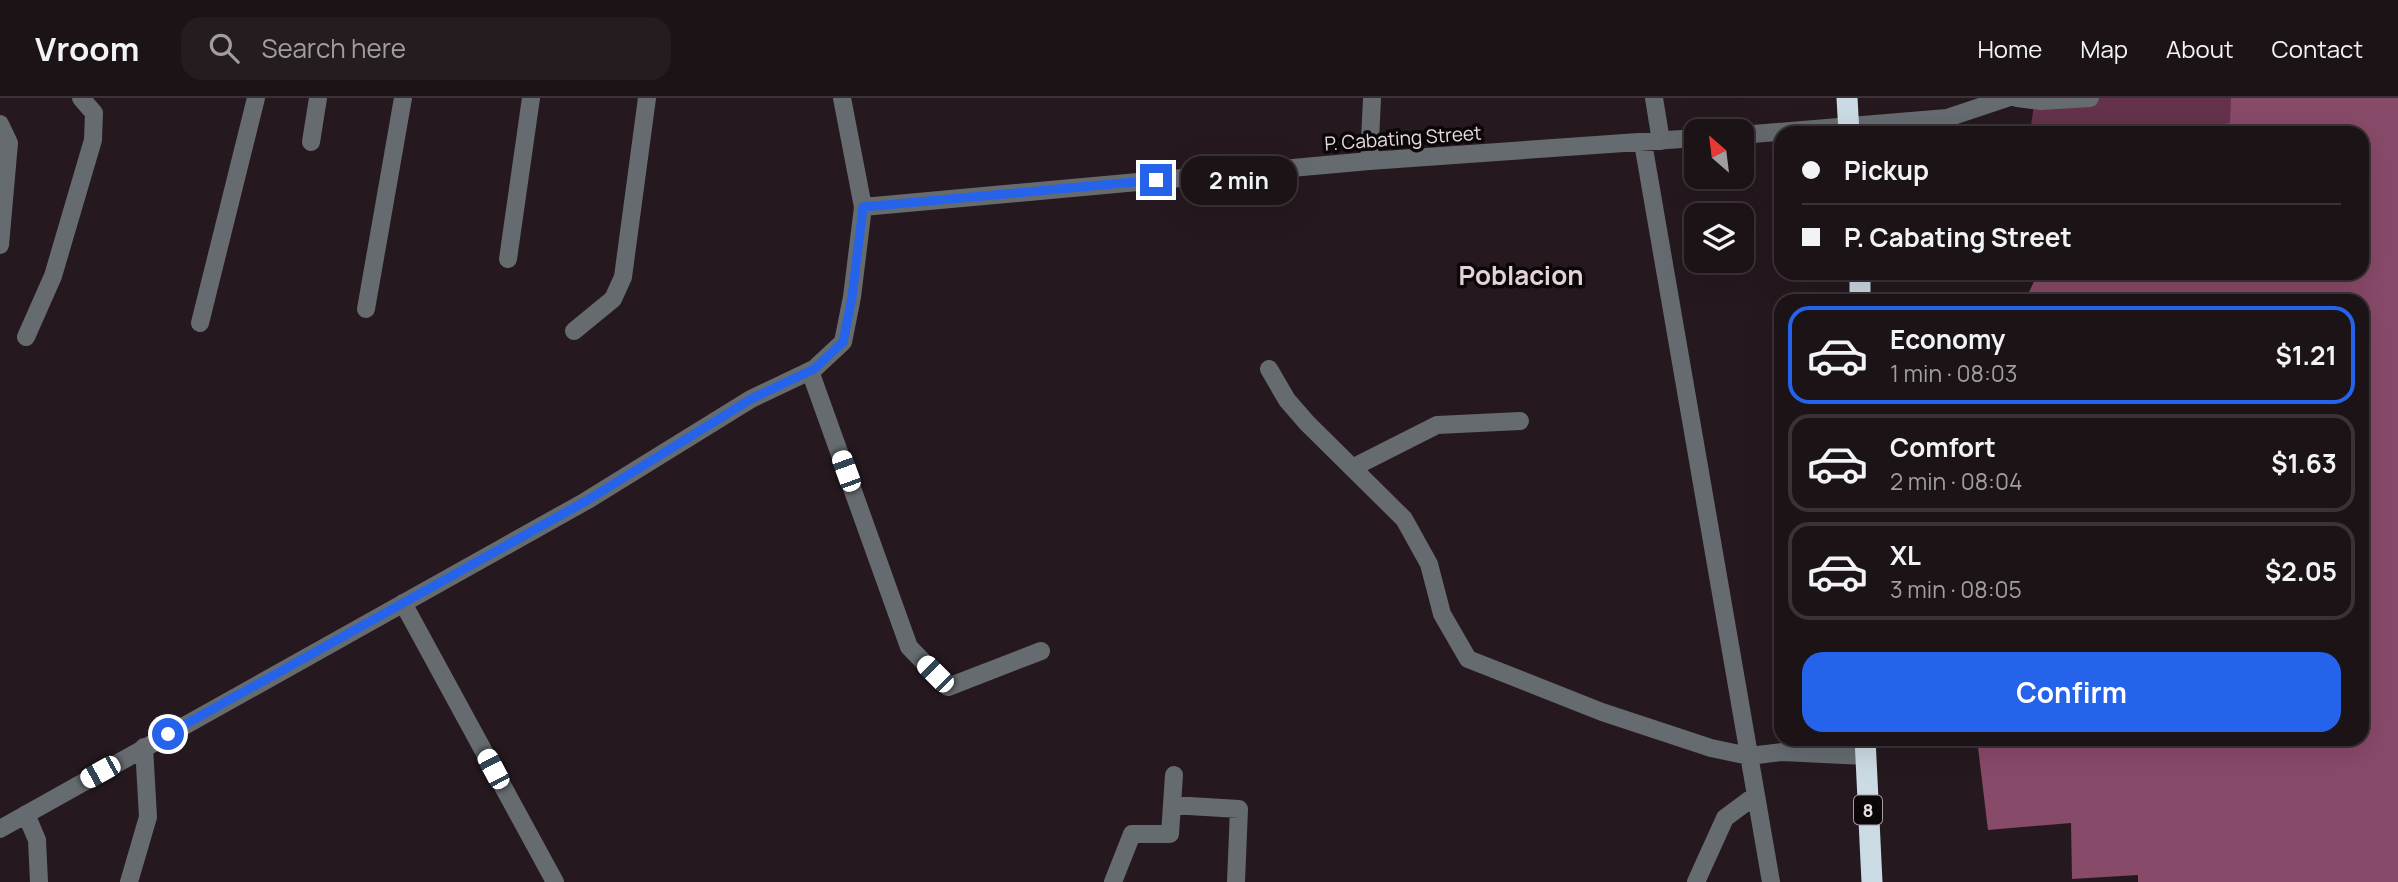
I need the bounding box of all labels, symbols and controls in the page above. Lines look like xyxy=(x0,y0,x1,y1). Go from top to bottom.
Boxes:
search box xyxy=(181,17,671,80)
text: Vroom xyxy=(35,26,139,71)
icon: search xyxy=(205,29,243,67)
text: Search here xyxy=(261,30,406,66)
text: Home xyxy=(1977,32,2042,65)
text: Map xyxy=(2080,32,2128,65)
text: About xyxy=(2166,32,2234,65)
text: Contact xyxy=(2272,32,2363,65)
north arrow xyxy=(1684,119,1754,189)
map controls xyxy=(1684,119,1754,273)
street label: P. Cabating Street xyxy=(1324,120,1482,156)
text: Pickup xyxy=(1844,152,1929,188)
callout: 2 min xyxy=(1180,155,1296,204)
route end xyxy=(1140,164,1172,196)
text: 2 min xyxy=(1209,164,1269,196)
button: layers xyxy=(1684,203,1754,273)
text: P. Cabating Street xyxy=(1844,219,2072,255)
district label: Poblacion xyxy=(1459,257,1583,293)
text: Economy xyxy=(1890,321,2005,357)
icon: car xyxy=(1806,324,1869,387)
text: $1.21 xyxy=(2276,337,2337,373)
text: 1 min · 08:03 xyxy=(1890,357,2018,389)
text: Comfort xyxy=(1890,429,1996,465)
icon: car xyxy=(1806,432,1869,495)
text: $1.63 xyxy=(2271,445,2337,481)
car xyxy=(829,448,864,494)
text: 2 min · 08:04 xyxy=(1890,465,2023,497)
text: XL xyxy=(1890,537,1921,573)
icon: car xyxy=(1806,540,1869,603)
text: $2.05 xyxy=(2265,553,2337,589)
text: 3 min · 08:05 xyxy=(1890,573,2022,605)
car xyxy=(913,652,958,696)
button: Confirm xyxy=(1802,652,2341,732)
route start xyxy=(152,718,184,750)
car xyxy=(474,746,513,792)
car xyxy=(77,753,124,791)
road number: 8 xyxy=(1854,796,1882,824)

